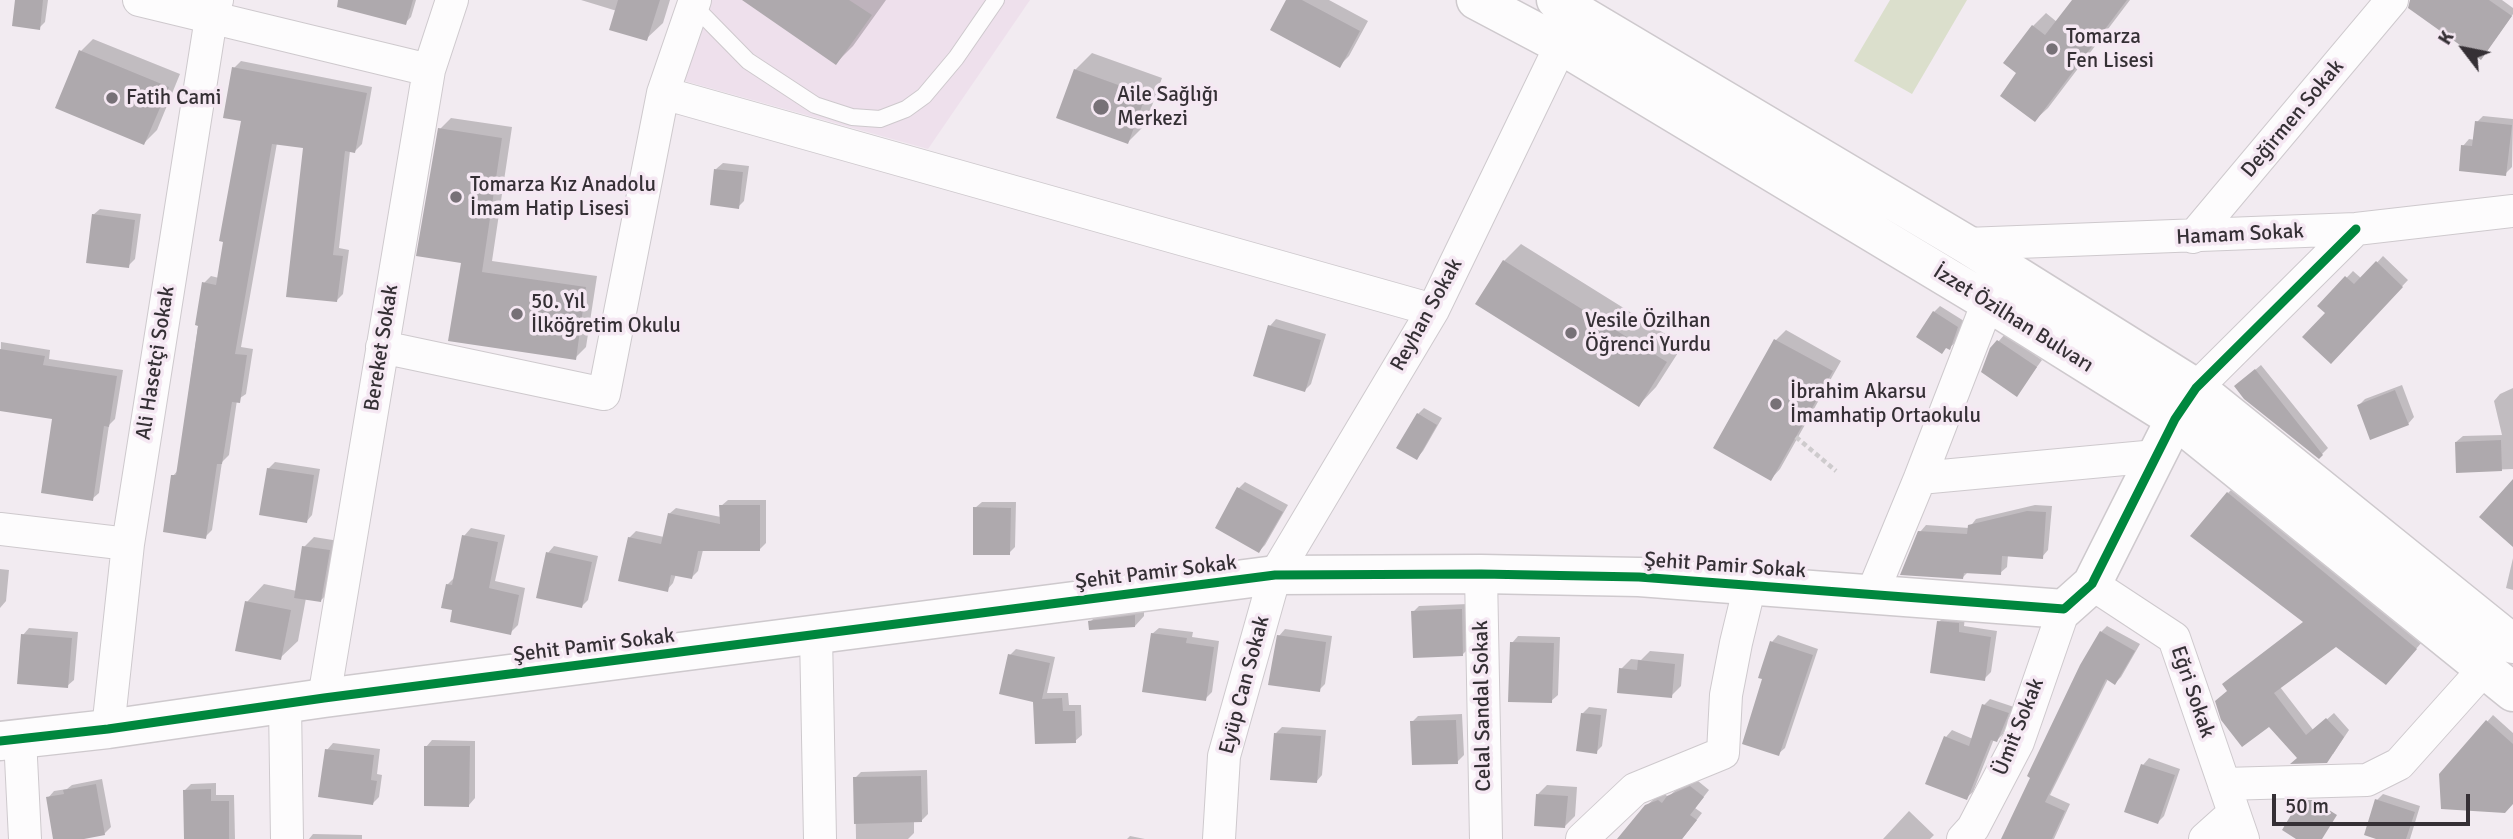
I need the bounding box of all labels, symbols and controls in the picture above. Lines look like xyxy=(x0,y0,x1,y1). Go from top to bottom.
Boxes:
north arrow xyxy=(2429,14,2499,84)
place label: Tomarza Fen Lisesi xyxy=(2066,24,2154,74)
text: K xyxy=(2433,27,2459,49)
marker: Tomarza Fen Lisesi xyxy=(2044,41,2060,57)
street label: Değirmen Sokak xyxy=(2236,55,2350,183)
place label: Aile Sağlığı Merkezi xyxy=(1117,82,1218,132)
place label: Fatih Cami xyxy=(126,85,222,111)
marker: Fatih Cami xyxy=(104,90,120,106)
marker: Aile Sağlığı Merkezi xyxy=(1091,97,1111,117)
place label: Tomarza Kız Anadolu İmam Hatip Lisesi xyxy=(470,172,656,222)
marker: Tomarza Kız Anadolu İmam Hatip Lisesi xyxy=(448,189,464,205)
street label: Hamam Sokak xyxy=(2176,219,2304,251)
street label: Reyhan Sokak xyxy=(1386,254,1468,376)
street label: İzzet Özilhan Bulvarı xyxy=(1928,260,2098,378)
street label: Bereket Sokak xyxy=(360,283,404,413)
street label: Ali Hasetçi Sokak xyxy=(131,284,181,442)
place label: 50. Yıl İlköğretim Okulu xyxy=(531,289,681,339)
marker: 50. Yıl İlköğretim Okulu xyxy=(509,306,525,322)
place label: Vesile Özilhan Öğrenci Yurdu xyxy=(1585,308,1711,358)
marker: Vesile Özilhan Öğrenci Yurdu xyxy=(1563,325,1579,341)
place label: İbrahim Akarsu İmamhatip Ortaokulu xyxy=(1790,379,1981,429)
marker: İbrahim Akarsu İmamhatip Ortaokulu xyxy=(1768,396,1784,412)
street label: Şehit Pamir Sokak xyxy=(1643,548,1807,584)
street label: Şehit Pamir Sokak xyxy=(1074,551,1238,595)
street label: Eyüp Can Sokak xyxy=(1214,613,1276,757)
street label: Celal Sandal Sokak xyxy=(1469,620,1497,792)
street label: Şehit Pamir Sokak xyxy=(512,624,676,668)
street label: Eğri Sokak xyxy=(2165,643,2219,741)
street label: Ümit Sokak xyxy=(1988,675,2050,779)
scale bar xyxy=(2275,780,2473,824)
text: 50 m xyxy=(2285,793,2329,819)

